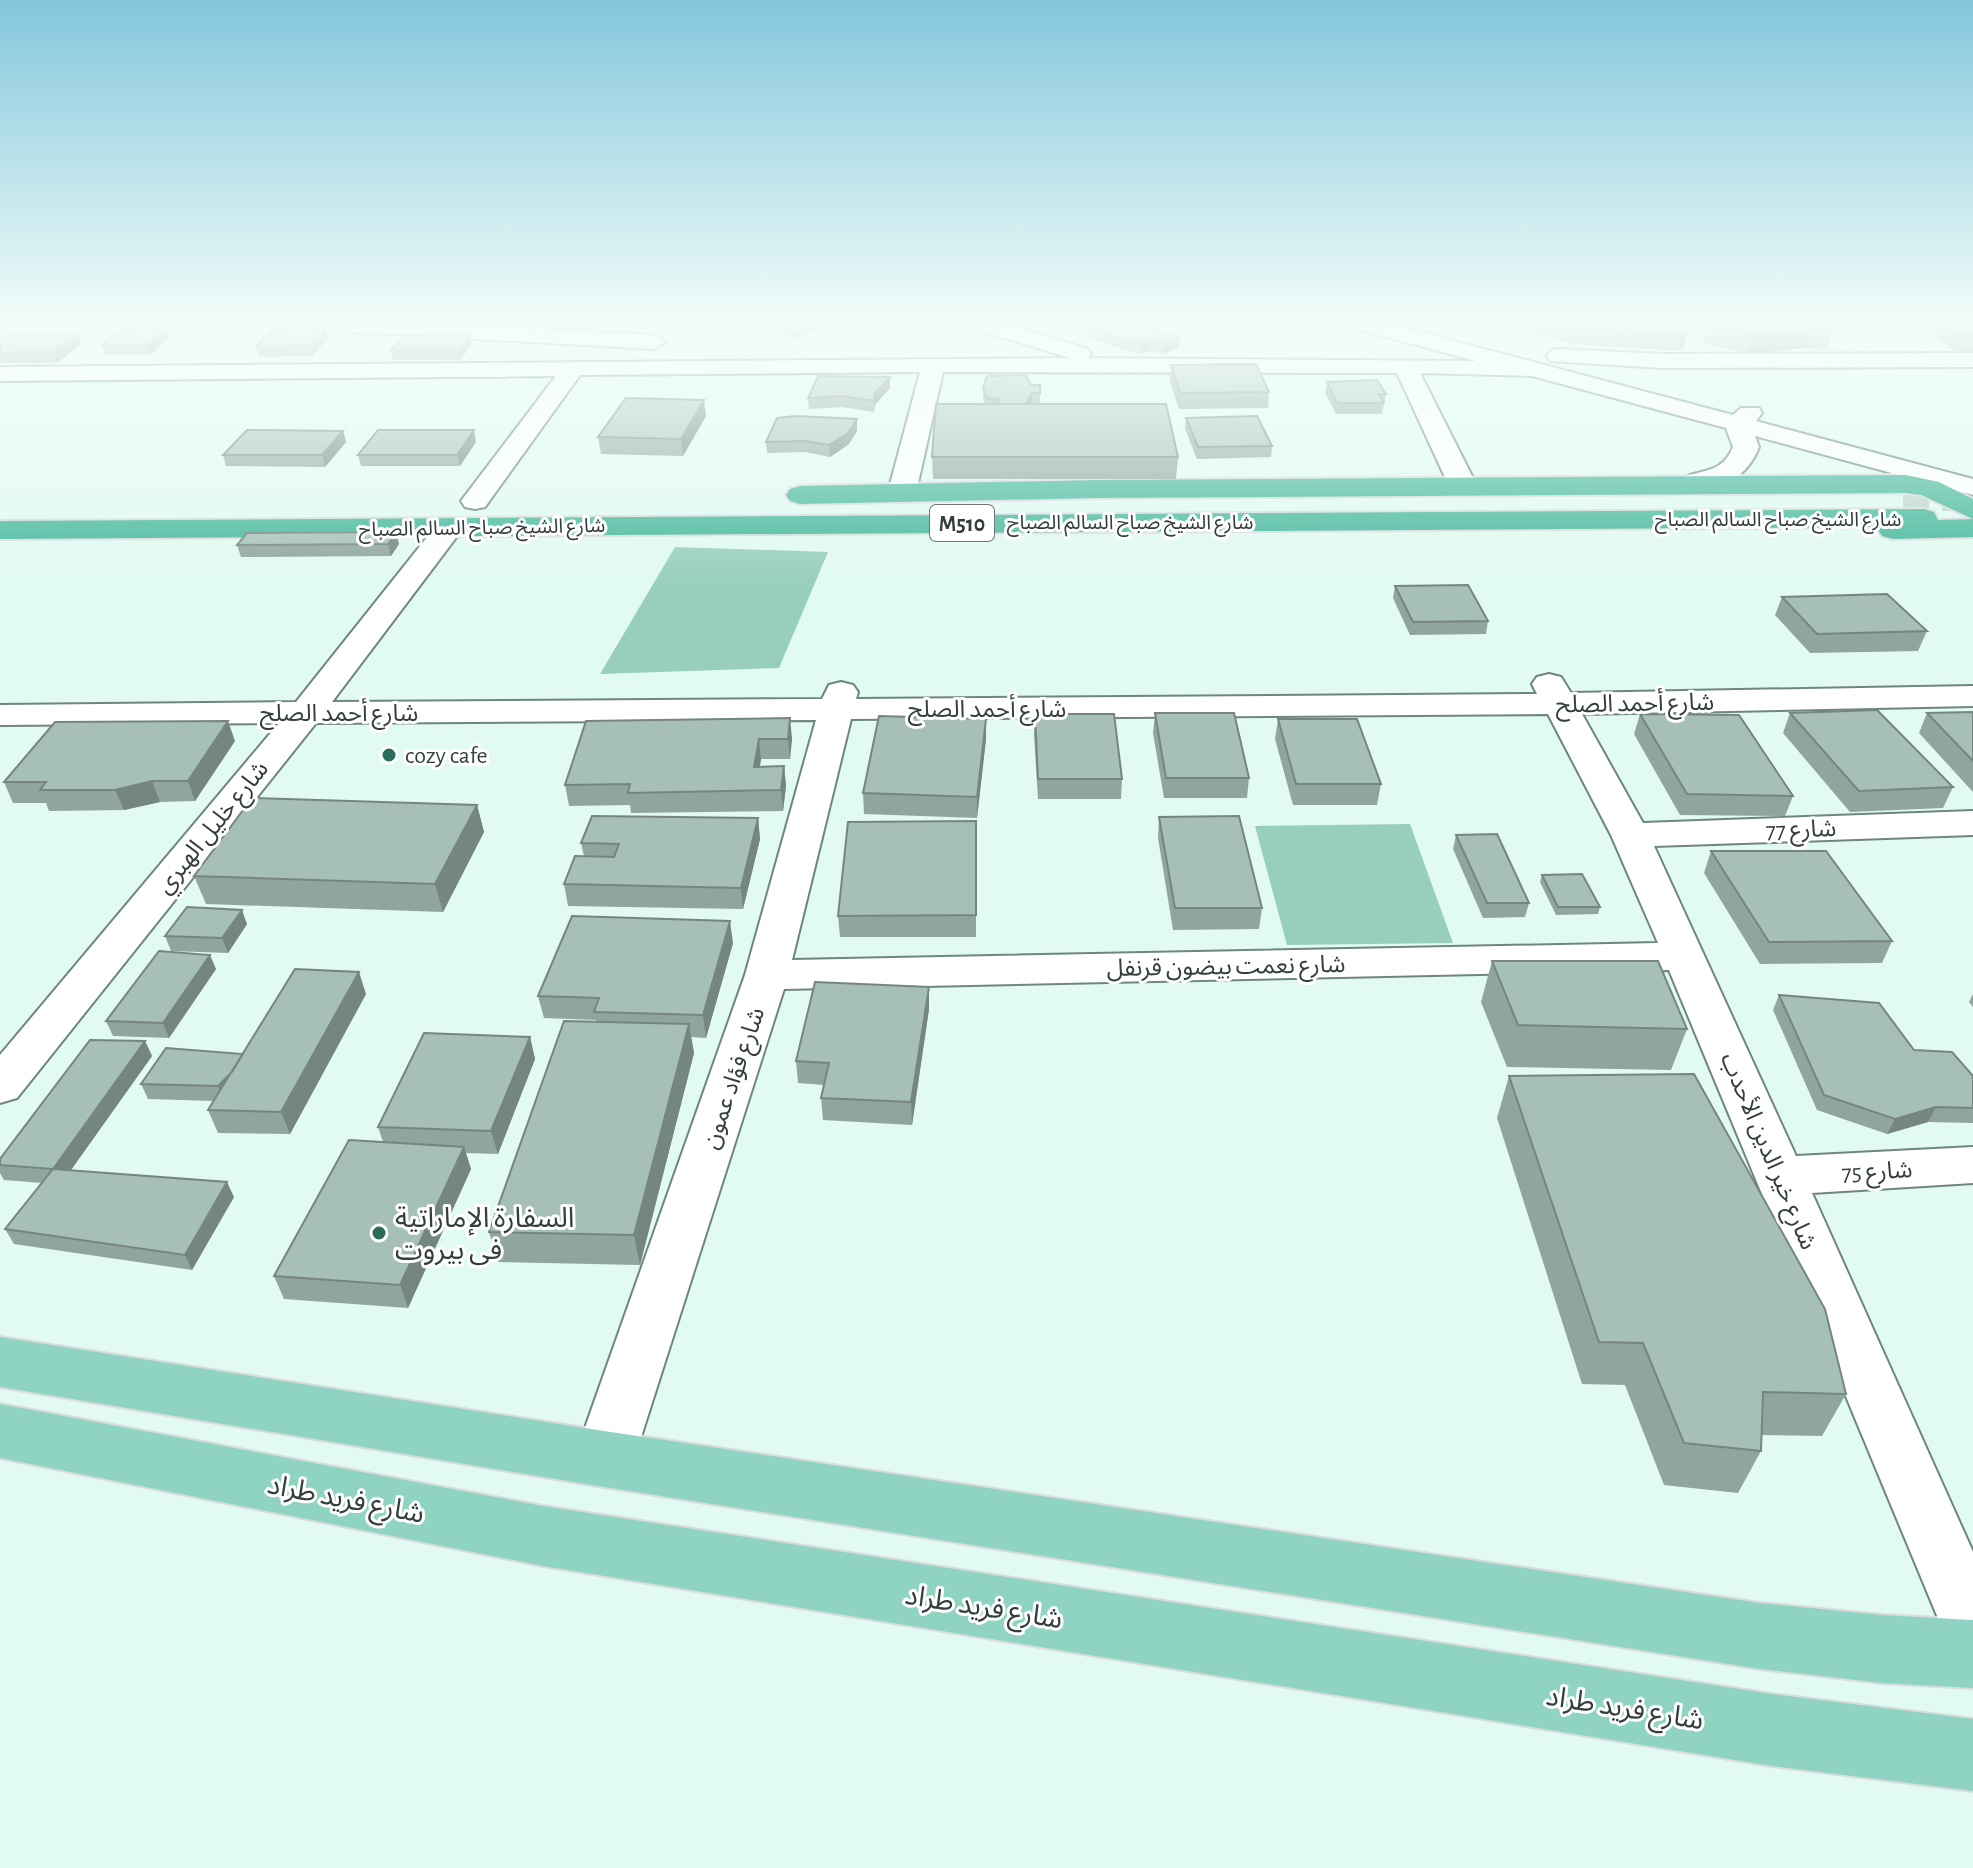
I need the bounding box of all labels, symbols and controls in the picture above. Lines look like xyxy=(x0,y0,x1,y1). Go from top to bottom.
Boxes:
road number: M510 xyxy=(930,505,994,541)
street label: شارع الشيخ صباح السالم الصباح xyxy=(1655,510,1901,534)
street label: شارع الشيخ صباح السالم الصباح xyxy=(1007,513,1253,537)
street label: شارع الشيخ صباح السالم الصباح xyxy=(358,516,606,544)
street label: شارع أحمد الصلح xyxy=(1555,686,1715,721)
street label: شارع أحمد الصلح xyxy=(908,693,1066,726)
street label: شارع أحمد الصلح xyxy=(260,697,418,730)
place label: cozy cafe xyxy=(405,744,488,768)
marker: cozy cafe xyxy=(380,746,398,764)
street label: شارع خليل الهبري xyxy=(152,757,278,902)
street label: شارع 77 xyxy=(1765,817,1837,847)
street label: شارع نعمت بيضون قرنفل xyxy=(1106,953,1346,985)
street label: شارع فؤاد عمون xyxy=(699,1005,773,1153)
street label: شارع خير الدين الأحدب xyxy=(1712,1048,1823,1255)
street label: شارع 75 xyxy=(1841,1158,1913,1190)
place label: السفارة الإماراتية فى بيروت xyxy=(395,1205,574,1266)
marker: السفارة الإماراتية فى بيروت xyxy=(370,1224,388,1242)
street label: شارع فريد طراد xyxy=(264,1471,426,1534)
street label: شارع فريد طراد xyxy=(902,1582,1065,1639)
street label: شارع فريد طراد xyxy=(1543,1683,1706,1740)

